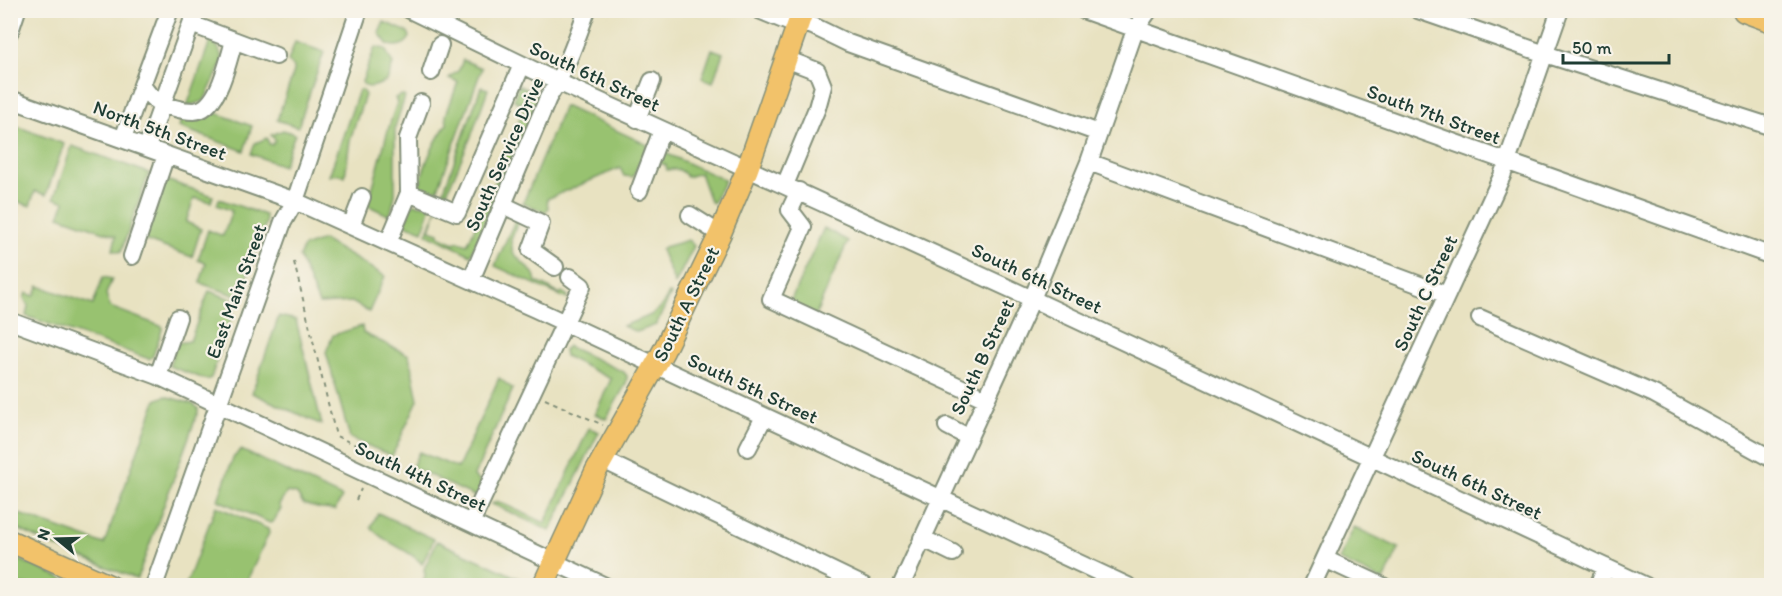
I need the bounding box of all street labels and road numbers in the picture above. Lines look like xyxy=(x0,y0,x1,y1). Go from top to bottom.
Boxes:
street label: South 6th Street xyxy=(526,35,664,117)
street label: South Service Drive xyxy=(459,73,549,235)
street label: South 7th Street xyxy=(1364,79,1504,149)
street label: North 5th Street xyxy=(90,95,230,165)
street label: East Main Street xyxy=(200,220,272,362)
street label: South C Street xyxy=(1388,231,1463,355)
street label: South 6th Street xyxy=(968,237,1106,319)
street label: South A Street xyxy=(648,242,724,366)
street label: South B Street xyxy=(945,295,1020,419)
street label: South 5th Street xyxy=(684,347,822,429)
street label: South 4th Street xyxy=(351,435,491,517)
street label: South 6th Street xyxy=(1408,443,1546,525)

